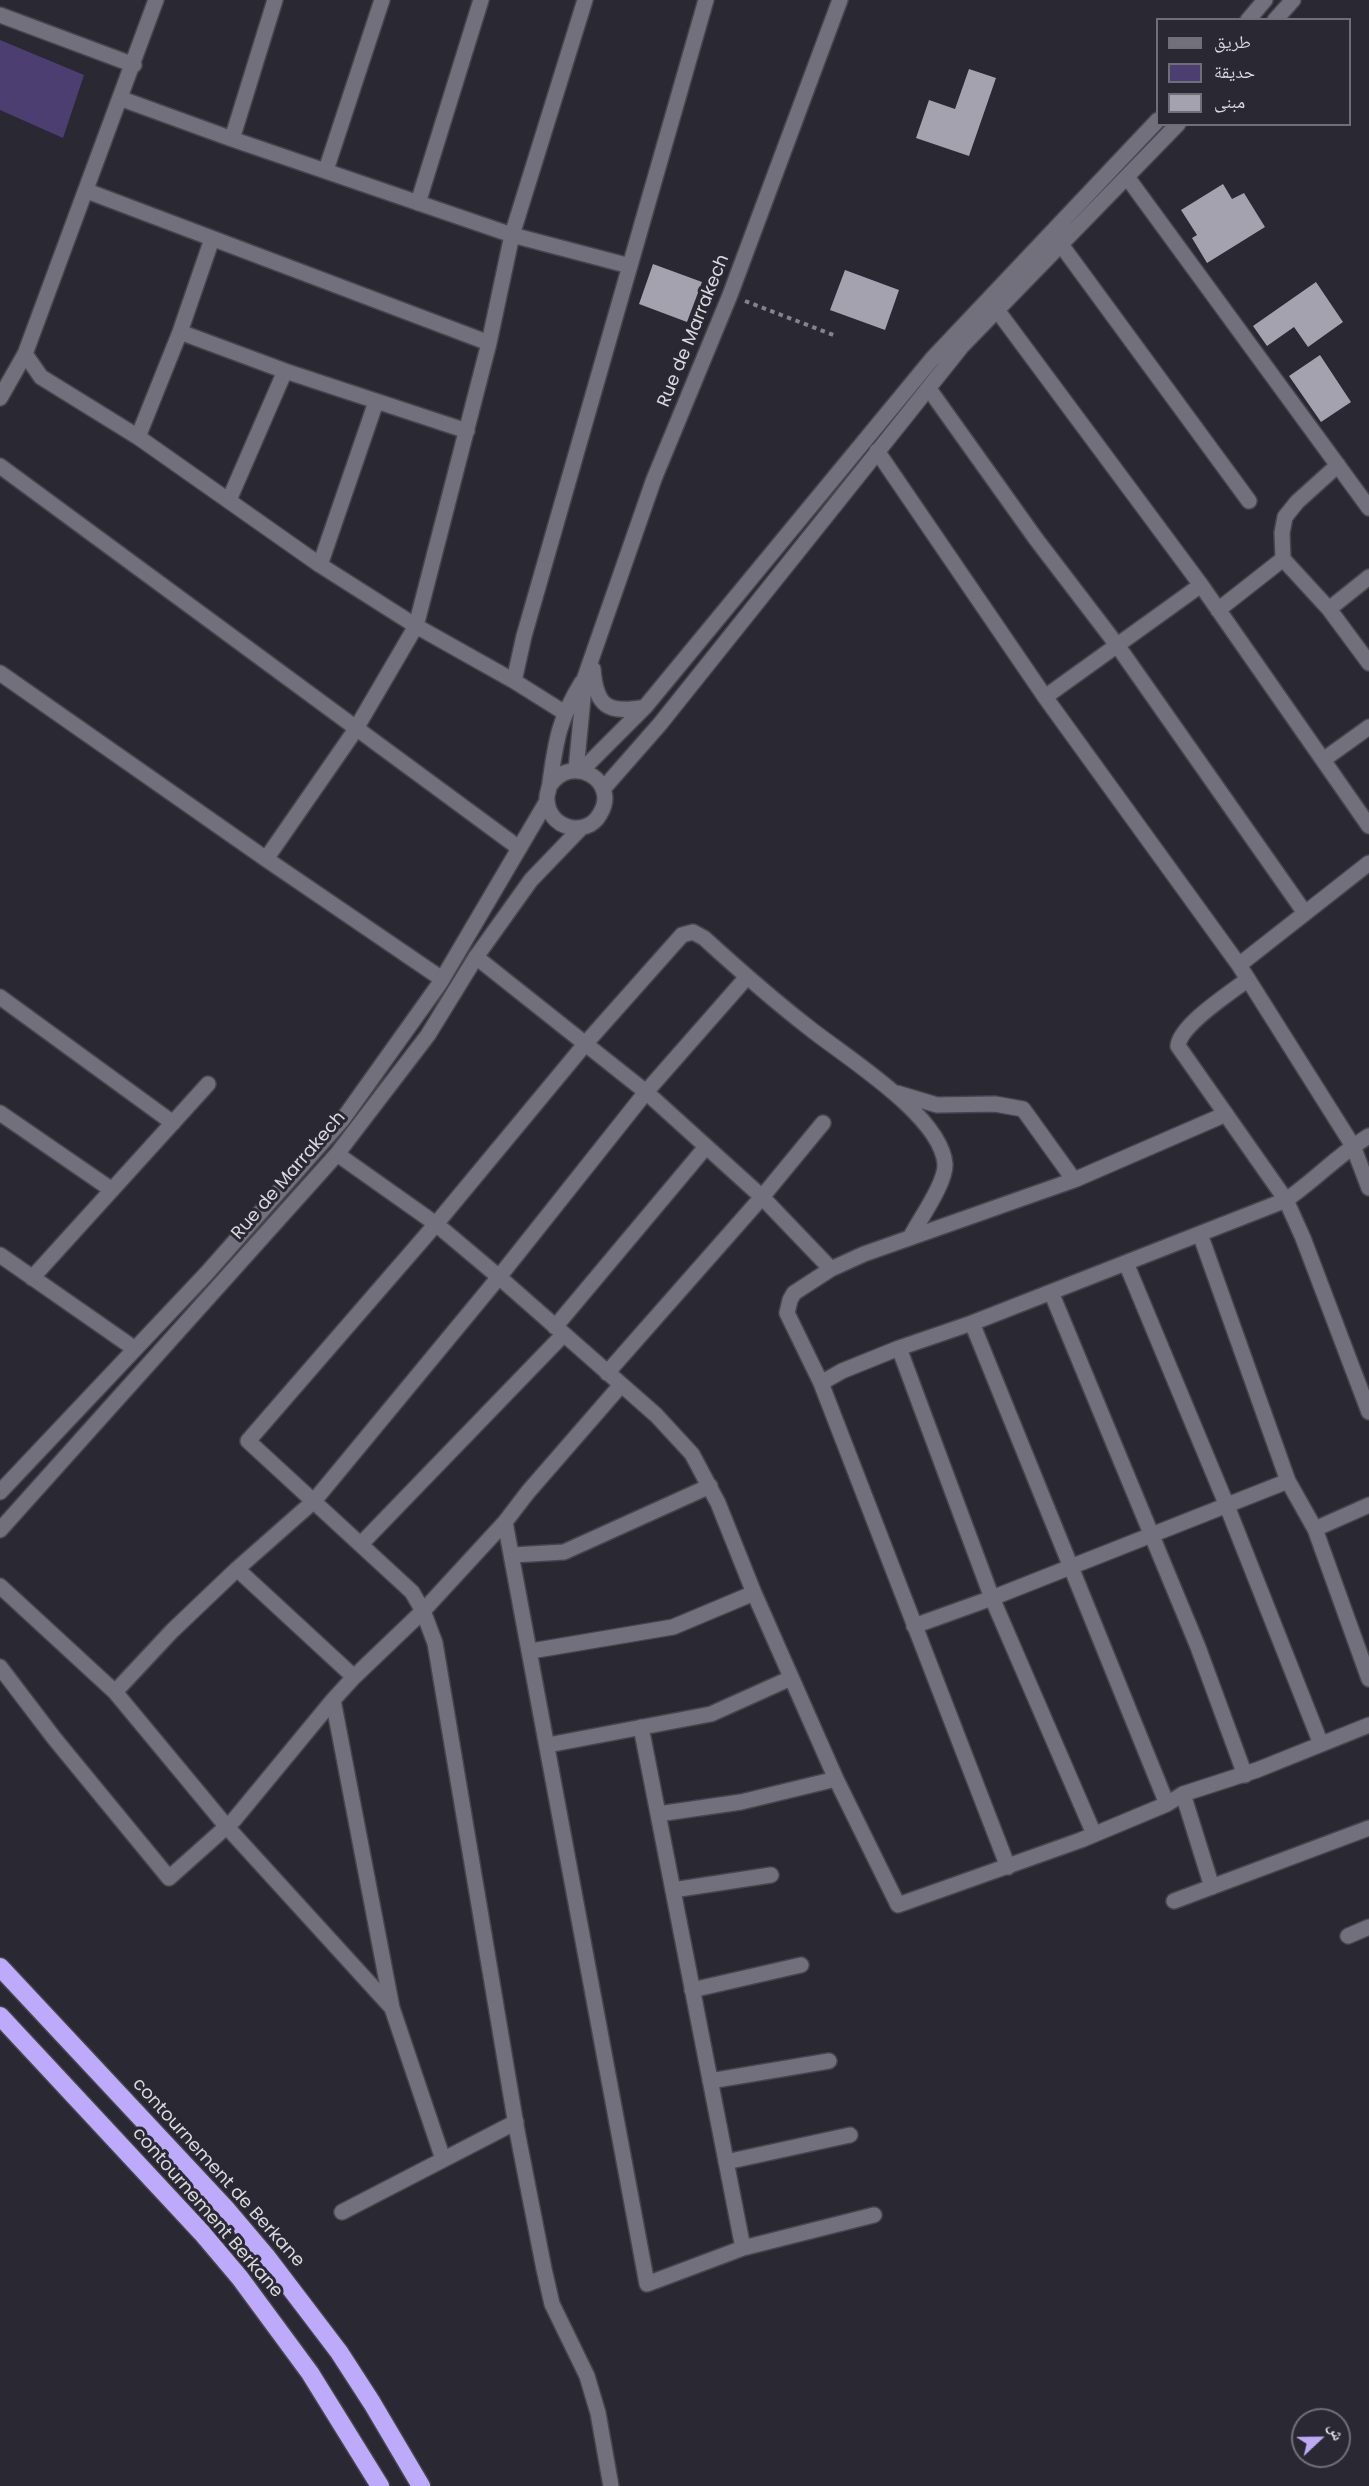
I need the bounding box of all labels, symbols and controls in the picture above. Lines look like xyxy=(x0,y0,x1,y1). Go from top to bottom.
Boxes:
legend xyxy=(1156,18,1351,126)
text: طريق xyxy=(1214,29,1251,54)
text: حديقة xyxy=(1214,59,1255,84)
text: مبنى xyxy=(1214,89,1245,114)
street label: Rue de Marrakech xyxy=(654,252,734,410)
street label: Rue de Marrakech xyxy=(227,1108,351,1244)
street label: contournement de Berkane xyxy=(127,2074,309,2272)
street label: contournement Berkane xyxy=(127,2123,287,2303)
north arrow xyxy=(1291,2408,1351,2468)
text: ش xyxy=(1322,2420,1350,2444)

